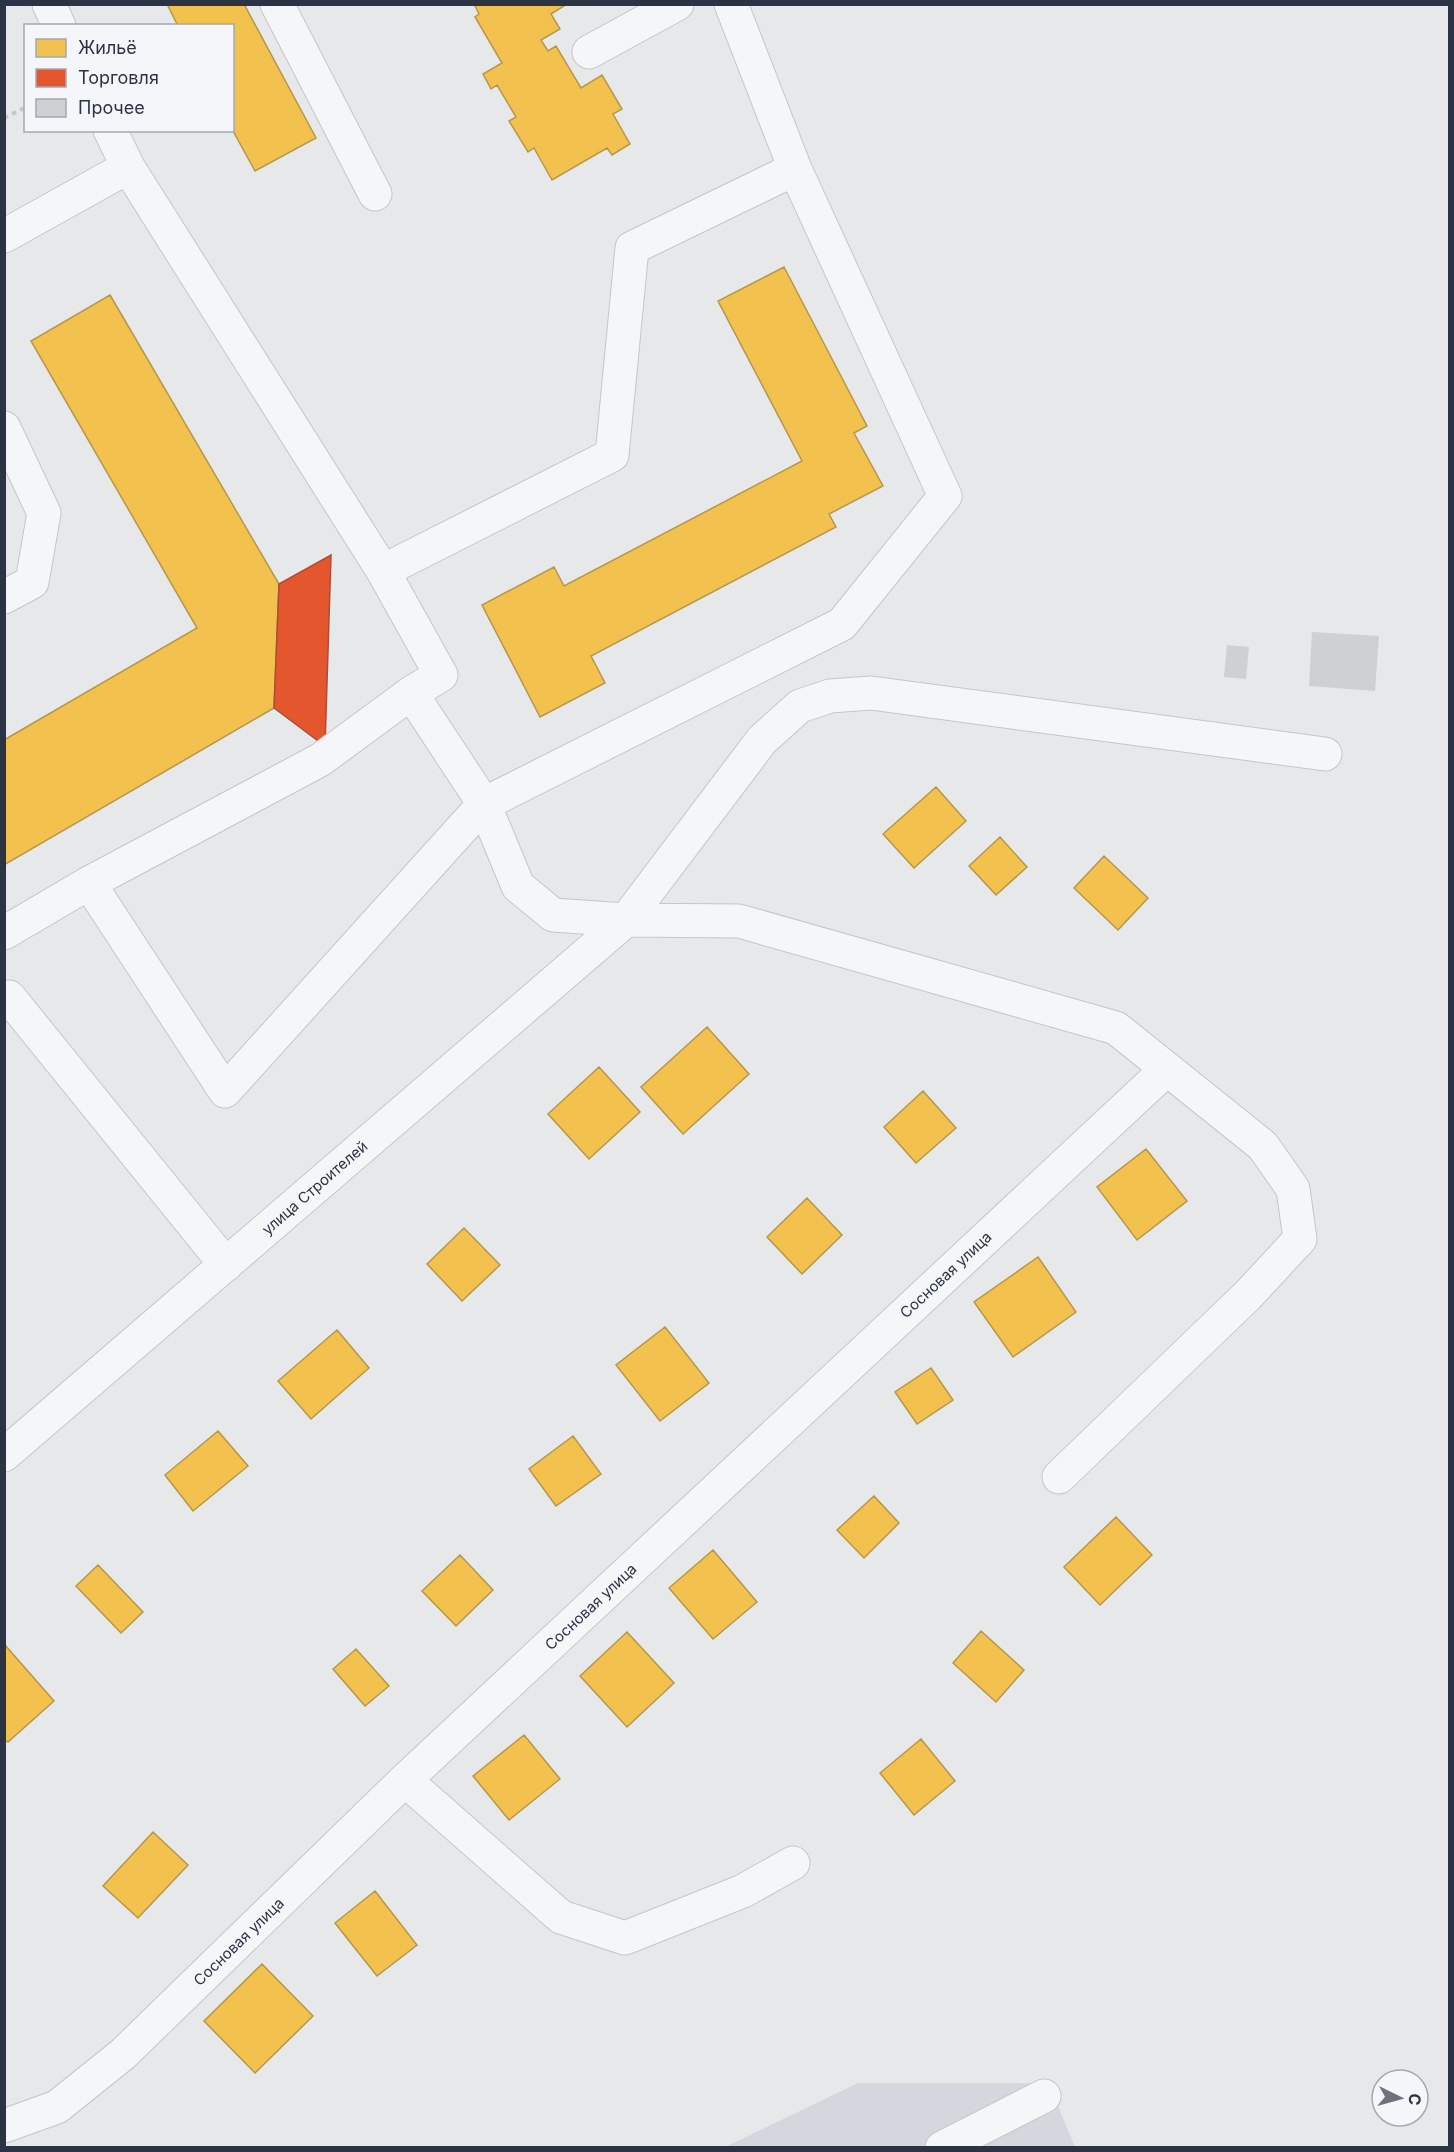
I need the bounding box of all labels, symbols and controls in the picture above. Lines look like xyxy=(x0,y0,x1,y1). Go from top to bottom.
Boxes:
legend xyxy=(24,24,234,132)
text: Жильё xyxy=(78,37,137,58)
text: Торговля xyxy=(78,67,159,88)
text: Прочее xyxy=(78,97,145,118)
street label: улица Строителей xyxy=(258,1137,371,1239)
street label: Сосновая улица xyxy=(896,1227,995,1322)
street label: Сосновая улица xyxy=(541,1559,640,1654)
street label: Сосновая улица xyxy=(189,1894,288,1990)
north arrow xyxy=(1370,2068,1430,2128)
text: С xyxy=(1404,2093,1425,2106)

